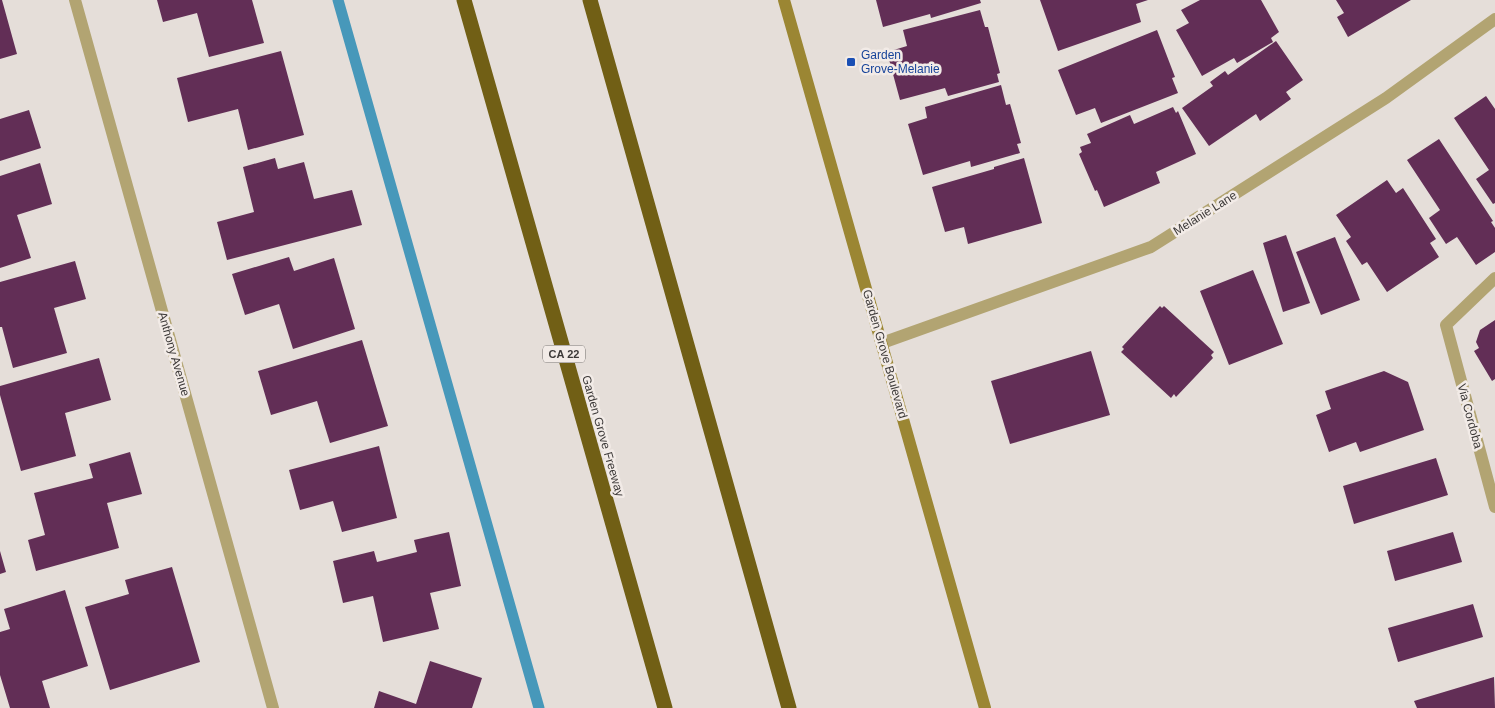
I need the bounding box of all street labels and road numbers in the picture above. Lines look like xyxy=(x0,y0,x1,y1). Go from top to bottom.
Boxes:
street label: Melanie Lane xyxy=(1171,188,1240,238)
street label: Garden Grove Boulevard xyxy=(860,288,910,420)
street label: Anthony Avenue xyxy=(155,310,193,398)
road number: CA 22 xyxy=(543,346,585,362)
street label: Garden Grove Freeway xyxy=(579,374,627,498)
street label: Via Cordoba xyxy=(1455,382,1485,450)

